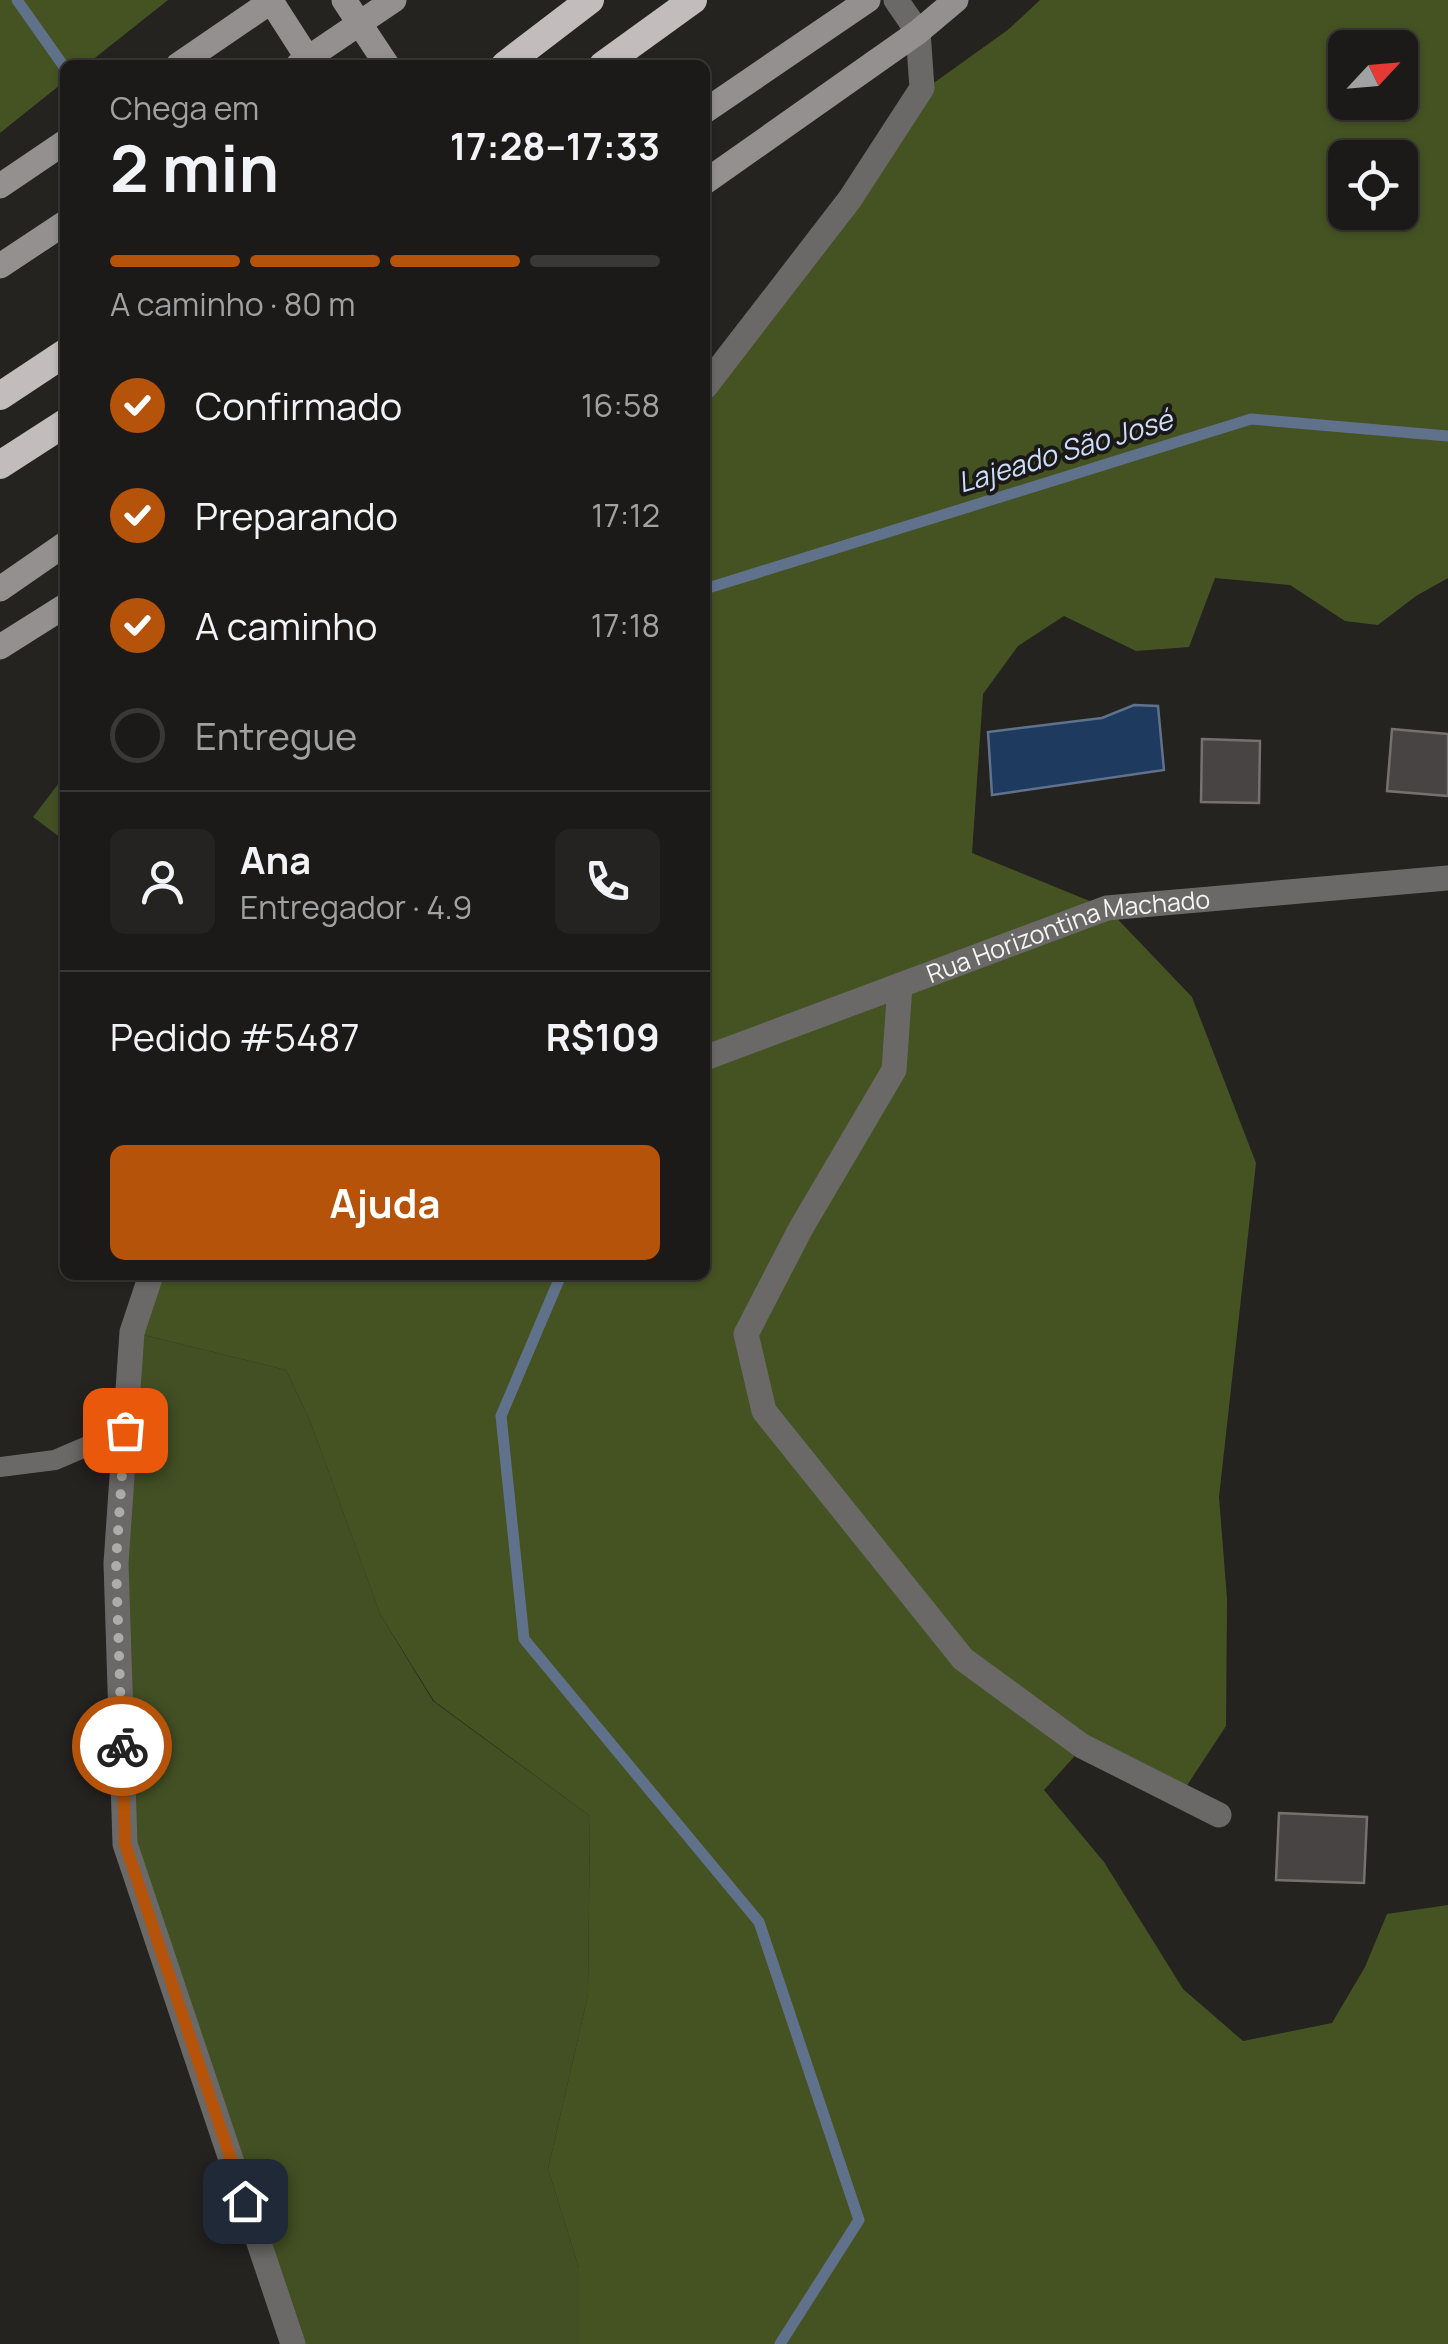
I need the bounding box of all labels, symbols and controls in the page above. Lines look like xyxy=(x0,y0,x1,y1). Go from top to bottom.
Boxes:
north arrow xyxy=(1328,30,1418,120)
map controls xyxy=(1328,30,1418,230)
text: Chega em xyxy=(110,86,259,130)
text: 17:28–17:33 xyxy=(450,119,660,171)
text: 2 min xyxy=(110,123,279,212)
button: locate xyxy=(1328,140,1418,230)
text: A caminho · 80 m xyxy=(110,282,355,326)
icon: check xyxy=(110,378,165,433)
text: Confirmado xyxy=(195,379,402,431)
text: 16:58 xyxy=(581,383,660,427)
water label: Lajeado São José xyxy=(953,399,1178,501)
icon: check xyxy=(110,488,165,543)
text: Preparando xyxy=(195,489,398,541)
text: 17:12 xyxy=(591,493,660,537)
icon: check xyxy=(110,598,165,653)
text: A caminho xyxy=(195,599,377,651)
text: 17:18 xyxy=(591,603,660,647)
text: Entregue xyxy=(195,709,357,761)
button: person xyxy=(110,829,215,934)
button: phone xyxy=(555,829,660,934)
text: Ana xyxy=(240,833,311,885)
street label: Rua Horizontina Machado xyxy=(921,881,1212,991)
text: Entregador · 4.9 xyxy=(240,885,472,929)
text: Pedido #5487 xyxy=(110,1010,359,1062)
text: R$109 xyxy=(546,1010,660,1062)
button: Ajuda xyxy=(110,1145,660,1260)
pin xyxy=(83,1388,168,1473)
icon: bag xyxy=(98,1403,153,1458)
courier xyxy=(72,1696,172,1796)
icon: bike xyxy=(95,1719,150,1774)
pin xyxy=(203,2159,288,2244)
icon: home xyxy=(218,2174,273,2229)

